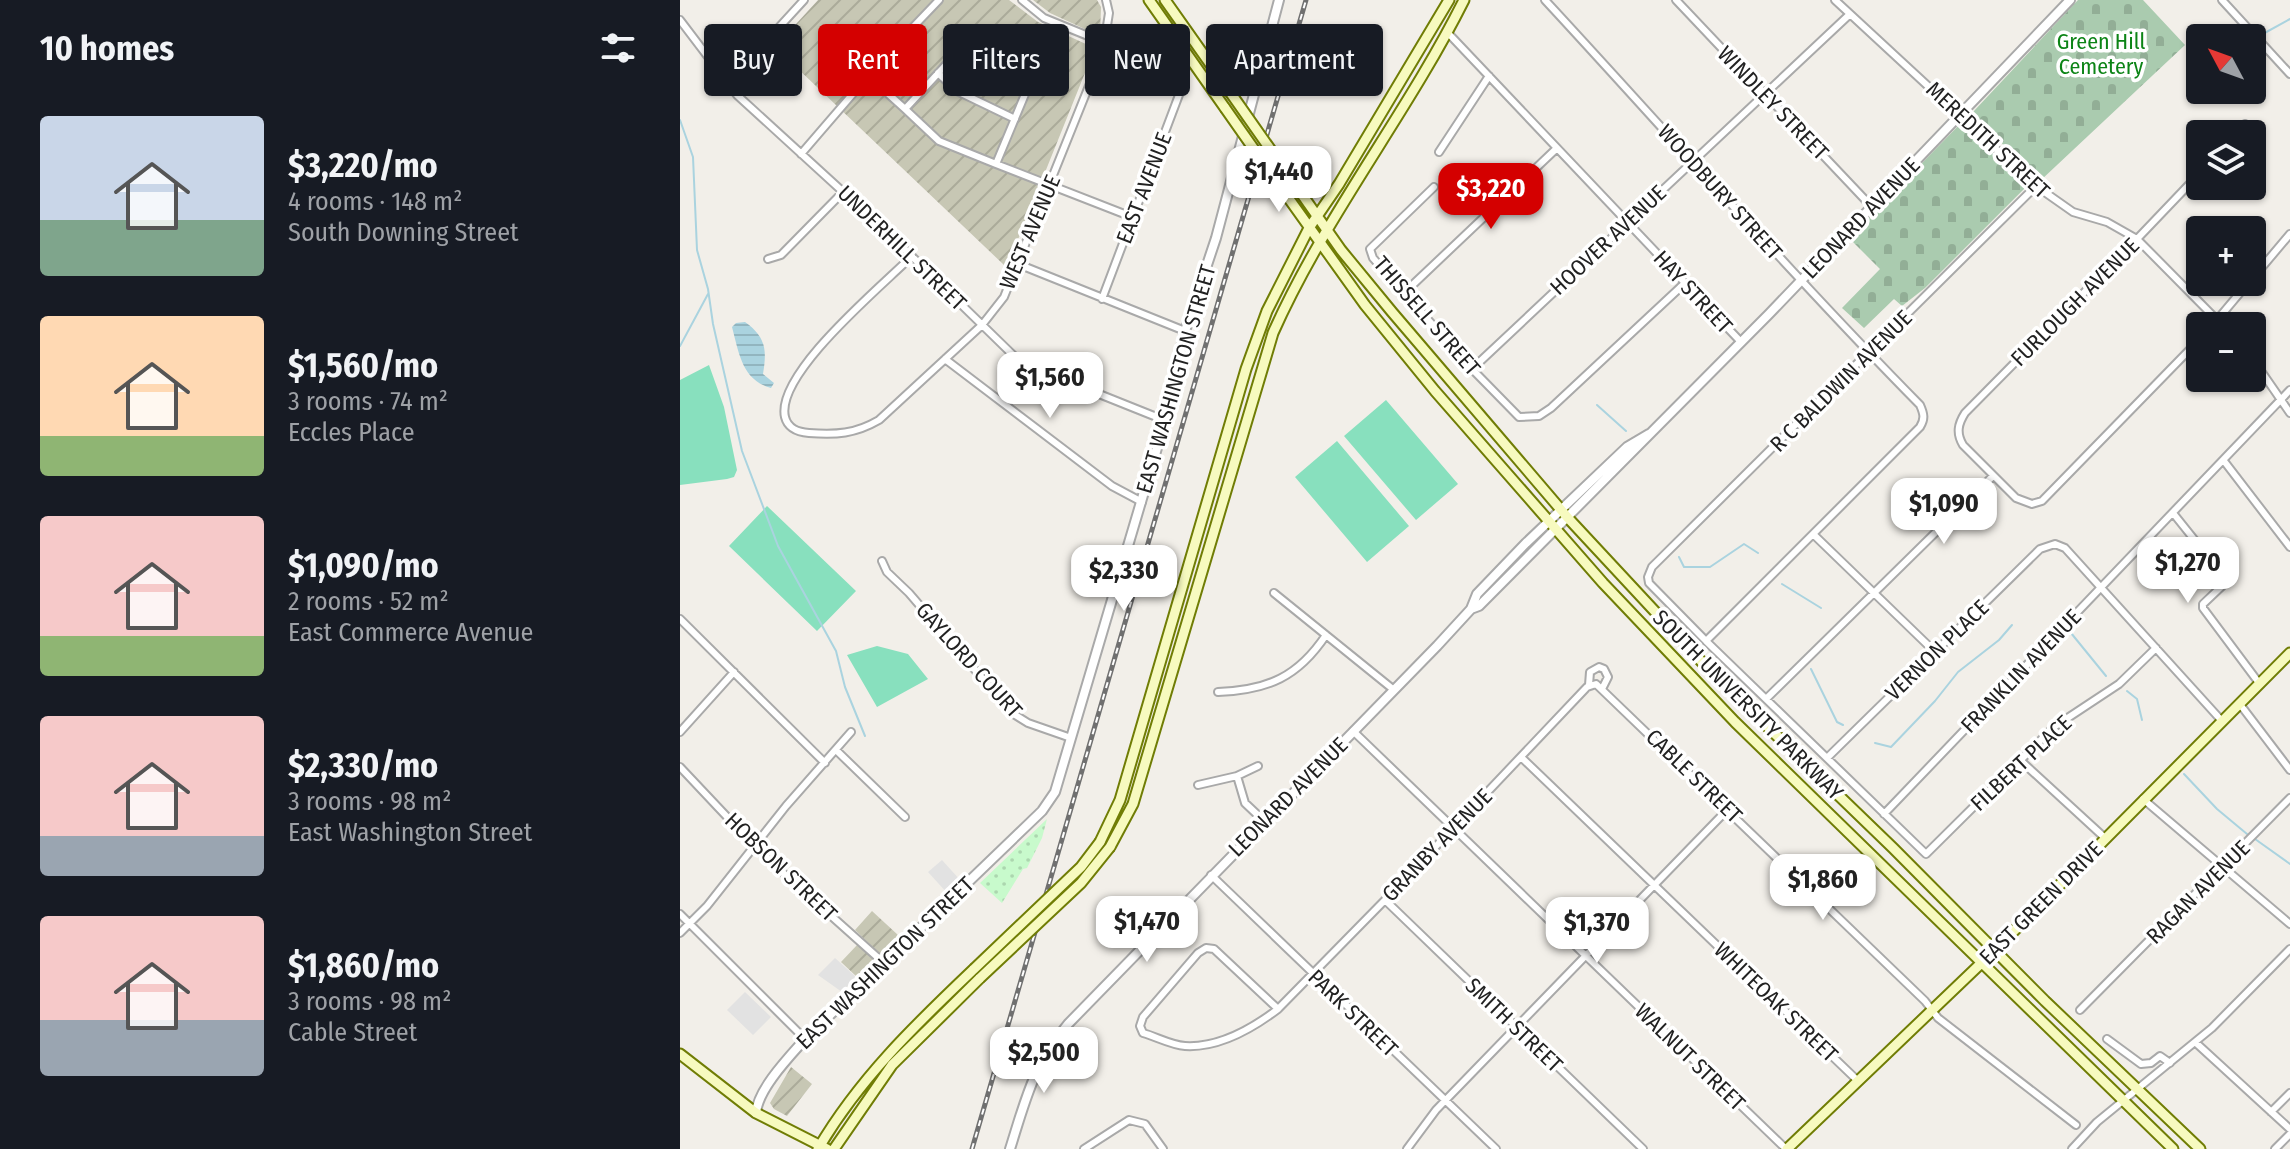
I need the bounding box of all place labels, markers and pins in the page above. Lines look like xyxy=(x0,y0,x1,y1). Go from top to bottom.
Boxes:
pin: $1,440 xyxy=(1214,146,1344,214)
pin: $3,220 xyxy=(1426,163,1556,231)
pin: $1,560 xyxy=(985,352,1115,420)
pin: $1,090 xyxy=(1879,478,2009,546)
pin: $1,270 xyxy=(2123,537,2253,605)
pin: $2,330 xyxy=(1059,545,1189,613)
pin: $1,860 xyxy=(1758,854,1888,922)
pin: $1,470 xyxy=(1082,896,1212,964)
pin: $1,370 xyxy=(1532,897,1662,965)
pin: $2,500 xyxy=(979,1027,1109,1095)

